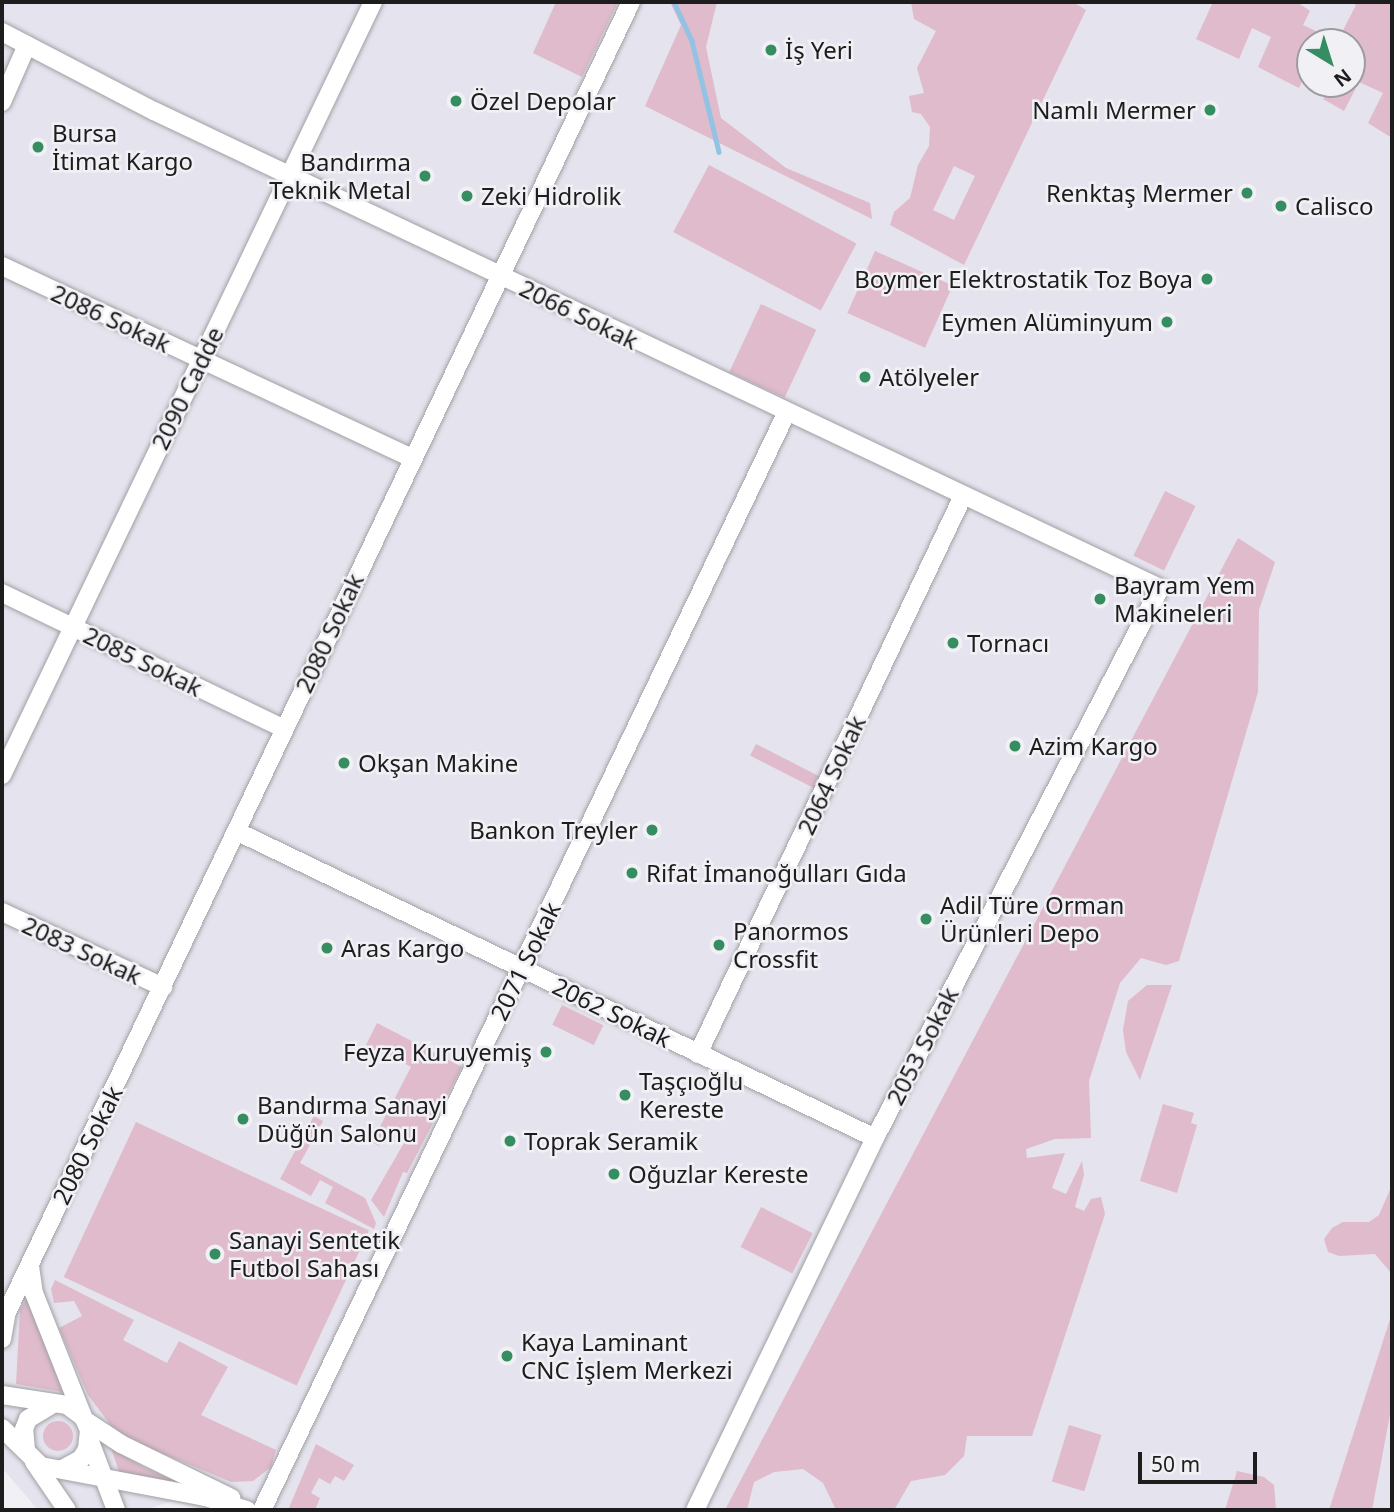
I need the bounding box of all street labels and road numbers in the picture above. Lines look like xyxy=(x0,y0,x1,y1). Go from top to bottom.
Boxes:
street label: 2066 Sokak xyxy=(515,273,643,355)
street label: 2086 Sokak xyxy=(47,278,175,358)
street label: 2090 Cadde xyxy=(145,322,229,454)
street label: 2080 Sokak xyxy=(289,569,369,697)
street label: 2085 Sokak xyxy=(79,620,207,702)
street label: 2064 Sokak xyxy=(791,711,871,839)
street label: 2071 Sokak xyxy=(484,897,566,1025)
street label: 2083 Sokak xyxy=(18,910,146,990)
street label: 2062 Sokak xyxy=(548,971,676,1053)
street label: 2053 Sokak xyxy=(880,982,964,1110)
street label: 2080 Sokak xyxy=(46,1081,128,1209)

